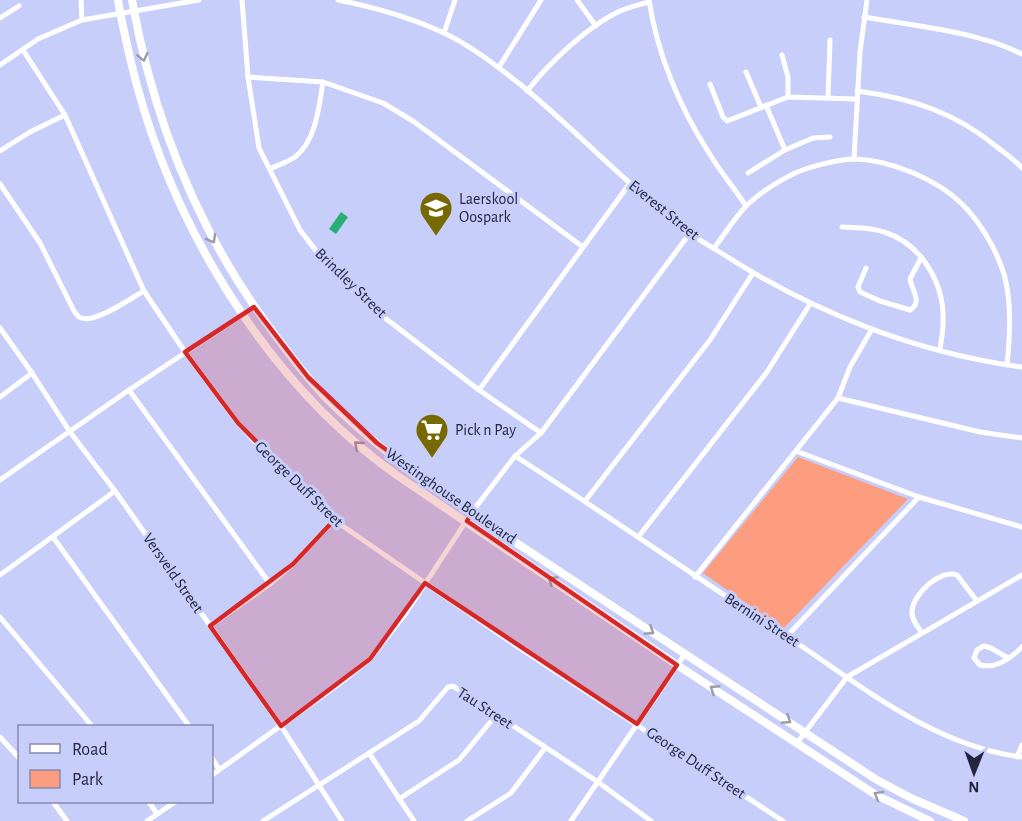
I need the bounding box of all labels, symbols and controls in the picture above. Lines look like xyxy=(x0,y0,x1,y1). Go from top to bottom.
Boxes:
one-way arrow xyxy=(136,52,149,62)
street label: Everest Street xyxy=(626,177,702,243)
school or university icon: Laerskool Oospark xyxy=(418,190,454,237)
place label: Laerskool Oospark xyxy=(459,191,518,225)
one-way arrow xyxy=(205,233,216,243)
street label: Brindley Street xyxy=(311,245,390,322)
supermarket icon: Pick n Pay xyxy=(414,412,450,459)
place label: Pick n Pay xyxy=(455,422,516,439)
street label: George Duff Street xyxy=(252,438,346,530)
one-way arrow xyxy=(354,441,365,452)
street label: Westinghouse Boulevard xyxy=(383,445,519,547)
street label: Versveld Street xyxy=(140,530,206,616)
one-way arrow xyxy=(548,576,559,587)
street label: Bernini Street xyxy=(722,590,802,650)
one-way arrow xyxy=(643,624,654,635)
street label: Tau Street xyxy=(454,684,516,732)
one-way arrow xyxy=(710,684,720,696)
one-way arrow xyxy=(781,713,791,725)
street label: George Duff Street xyxy=(644,724,748,802)
legend xyxy=(18,725,213,803)
text: Road xyxy=(72,741,108,759)
north arrow xyxy=(944,743,1004,803)
text: Park xyxy=(72,771,104,789)
text: N xyxy=(968,779,979,795)
one-way arrow xyxy=(874,791,884,802)

